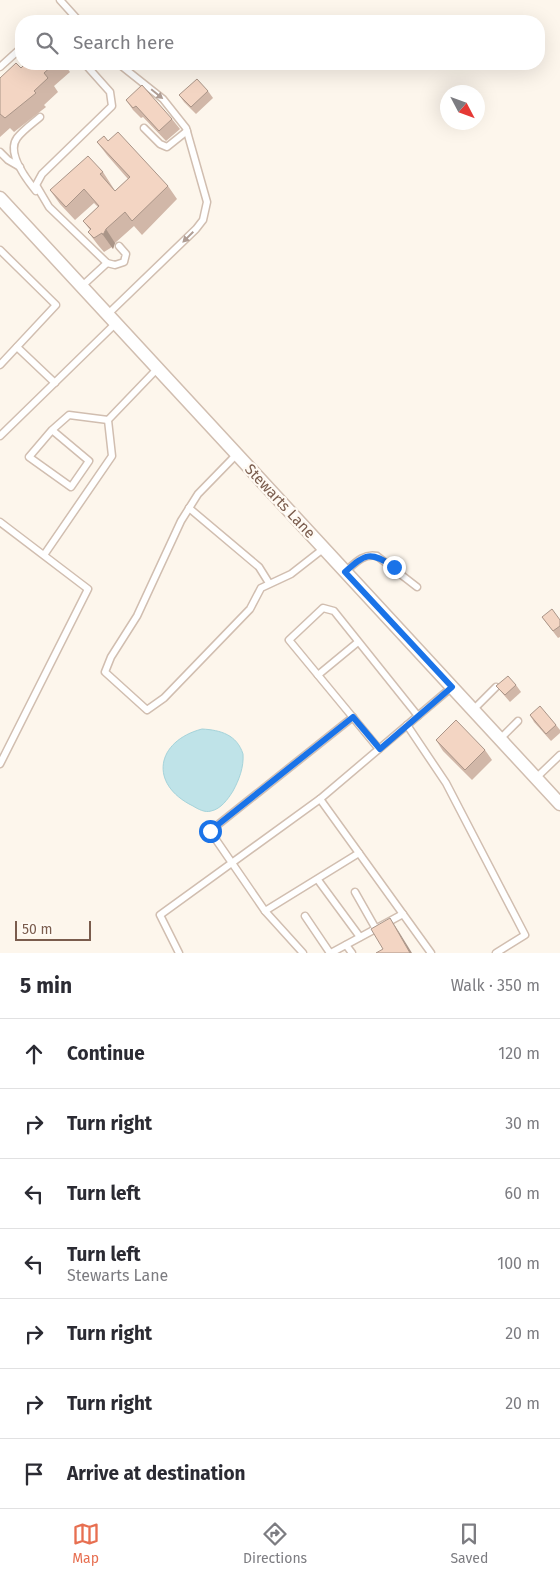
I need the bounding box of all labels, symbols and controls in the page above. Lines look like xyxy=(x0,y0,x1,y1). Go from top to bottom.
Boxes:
search box xyxy=(15,15,545,70)
icon: search xyxy=(33,29,61,57)
text: Search here xyxy=(73,31,174,54)
north arrow xyxy=(440,85,485,130)
one-way arrow xyxy=(151,89,164,100)
one-way arrow xyxy=(182,231,194,243)
street label: Stewarts Lane xyxy=(241,460,319,542)
route end xyxy=(383,556,406,579)
route start xyxy=(199,820,222,843)
scale bar xyxy=(15,918,91,941)
text: 50 m xyxy=(22,921,53,938)
text: 5 min xyxy=(20,973,72,999)
text: Walk · 350 m xyxy=(451,976,540,995)
icon: ahead xyxy=(20,1040,48,1068)
text: Continue xyxy=(67,1042,145,1065)
text: 120 m xyxy=(498,1044,540,1063)
icon: right xyxy=(20,1110,48,1138)
text: Turn right xyxy=(67,1112,152,1135)
text: 30 m xyxy=(505,1114,540,1133)
icon: left xyxy=(20,1180,48,1208)
text: Turn left xyxy=(67,1182,141,1205)
text: 60 m xyxy=(505,1184,540,1203)
text: Turn left xyxy=(67,1243,141,1266)
icon: left xyxy=(20,1250,48,1278)
text: 100 m xyxy=(497,1254,540,1273)
text: Stewarts Lane xyxy=(67,1266,168,1285)
icon: right xyxy=(20,1320,48,1348)
text: Turn right xyxy=(67,1322,152,1345)
text: 20 m xyxy=(505,1324,540,1343)
icon: right xyxy=(20,1390,48,1418)
text: Turn right xyxy=(67,1392,152,1415)
text: 20 m xyxy=(505,1394,540,1413)
icon: arrive xyxy=(20,1460,48,1488)
text: Arrive at destination xyxy=(67,1462,246,1485)
tab: Map xyxy=(72,1520,100,1567)
tab: Directions xyxy=(243,1520,307,1567)
tab: Saved xyxy=(450,1520,488,1567)

